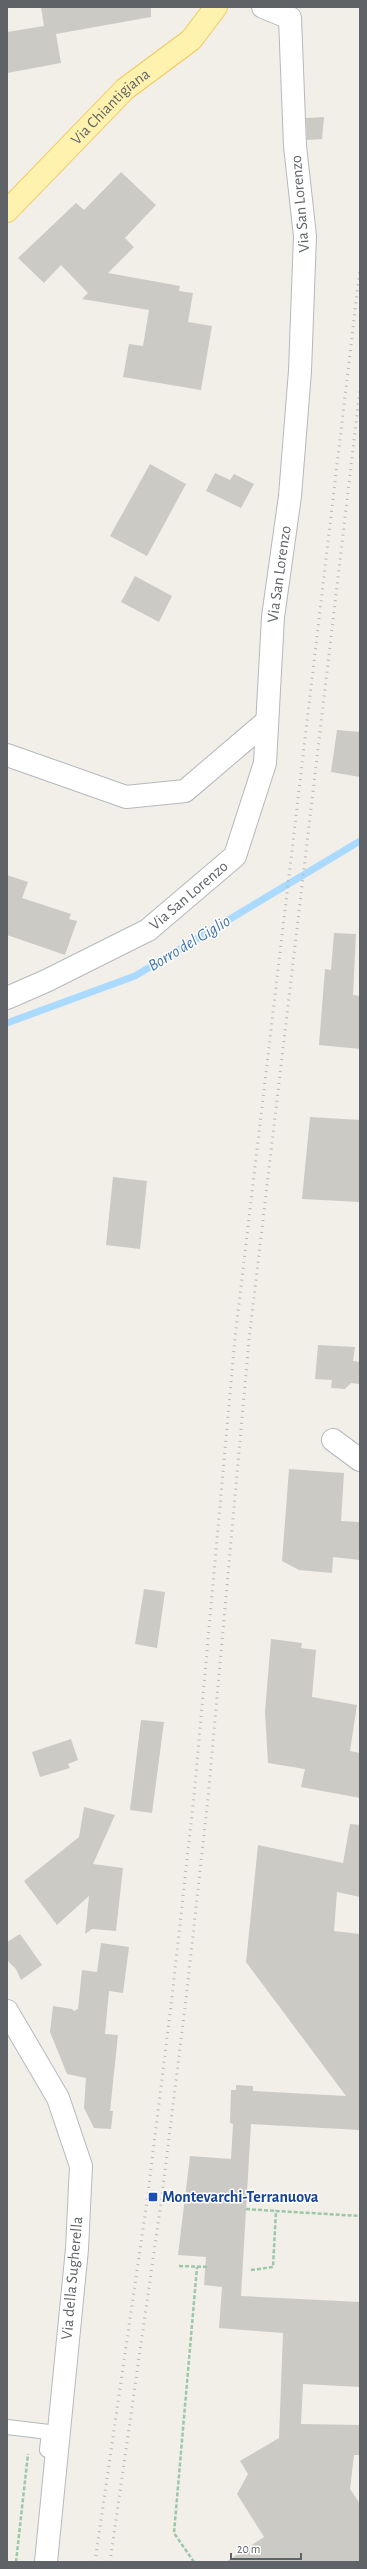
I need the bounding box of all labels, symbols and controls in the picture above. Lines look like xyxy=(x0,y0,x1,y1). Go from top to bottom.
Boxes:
street label: Via Chiantigiana xyxy=(68,66,153,148)
street label: Via San Lorenzo xyxy=(288,155,312,253)
street label: Via San Lorenzo xyxy=(265,525,294,623)
street label: Via San Lorenzo xyxy=(146,858,231,933)
water label: Borro del Giglio xyxy=(145,912,233,974)
place label: Montevarchi-Terranuova xyxy=(162,2189,319,2205)
marker: Montevarchi-Terranuova xyxy=(147,2191,159,2203)
street label: Via della Sugherella xyxy=(59,2216,85,2340)
scale bar xyxy=(231,2535,301,2561)
text: 20 m xyxy=(237,2543,260,2555)

